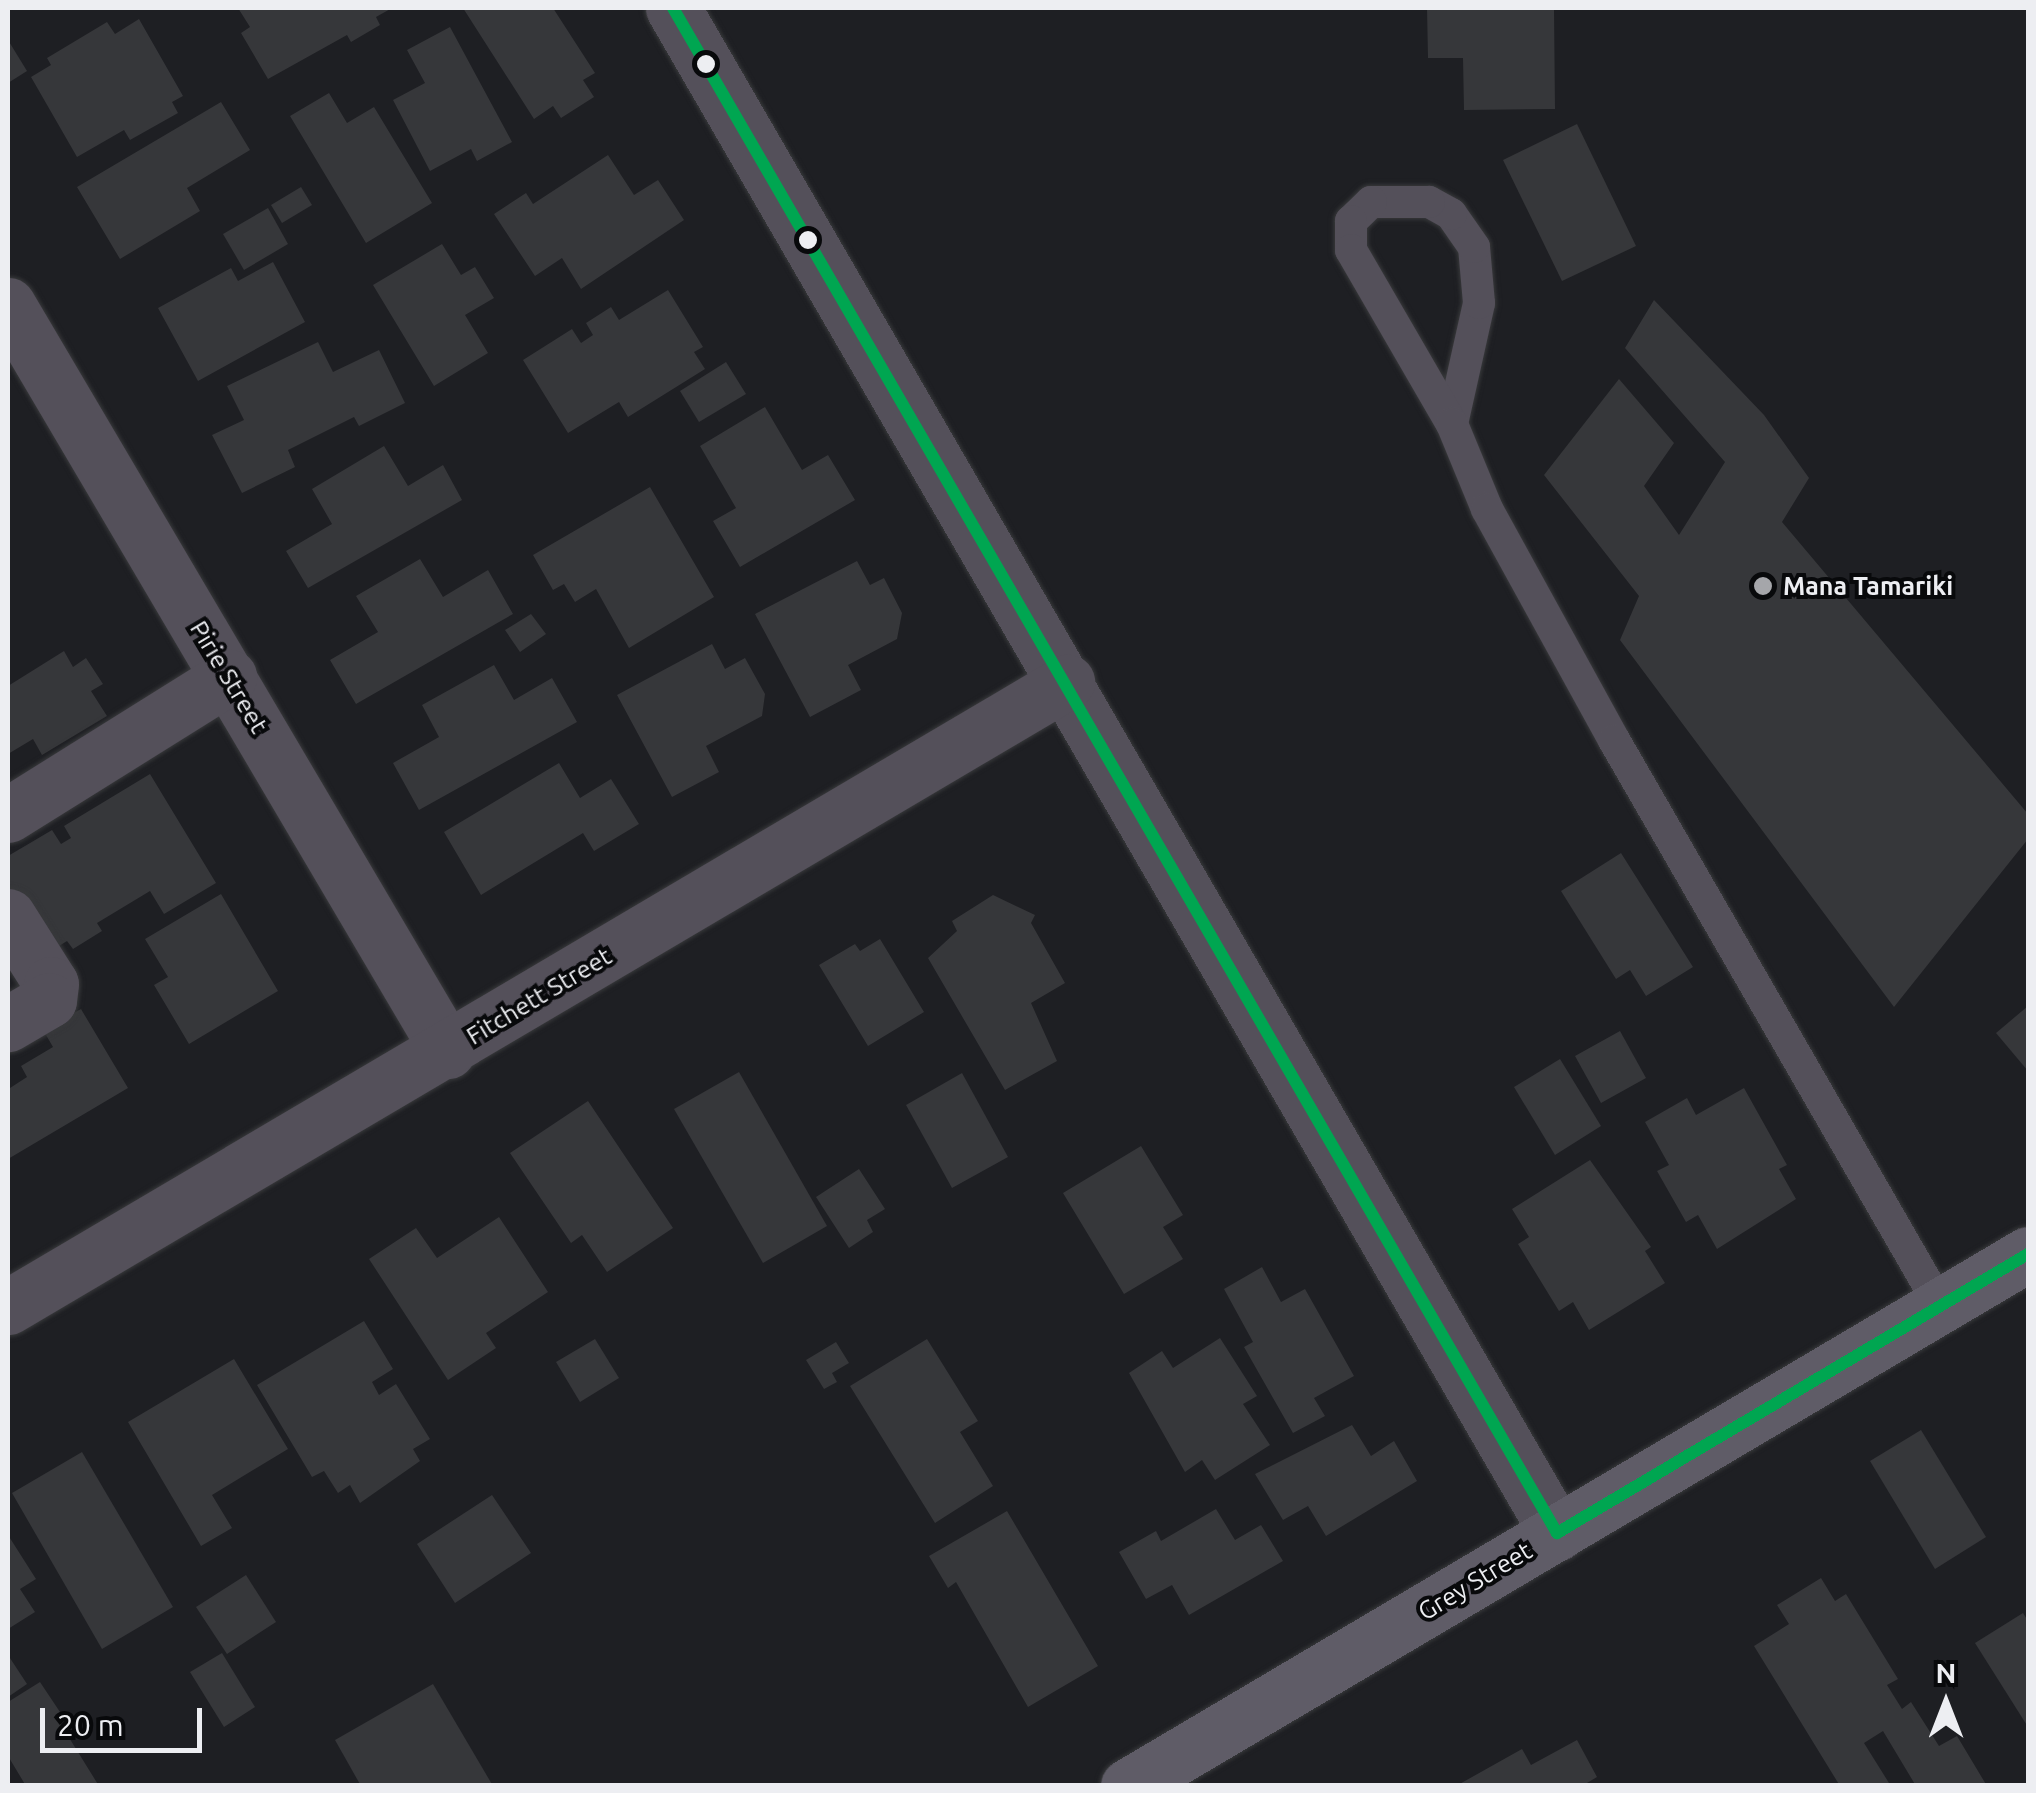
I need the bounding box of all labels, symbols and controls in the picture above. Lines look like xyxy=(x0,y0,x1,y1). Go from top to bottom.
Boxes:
unlabelled marker xyxy=(696,54,716,74)
unlabelled marker xyxy=(798,230,818,250)
place label: Mana Tamariki xyxy=(1783,571,1953,601)
marker: Mana Tamariki xyxy=(1752,575,1774,597)
street label: Pirie Street xyxy=(184,615,274,739)
street label: Fitchett Street xyxy=(461,941,617,1051)
street label: Grey Street xyxy=(1413,1535,1537,1627)
north arrow xyxy=(1896,1653,1996,1753)
text: N xyxy=(1936,1657,1956,1688)
scale bar xyxy=(45,1688,208,1750)
text: 20 m xyxy=(57,1708,124,1742)

